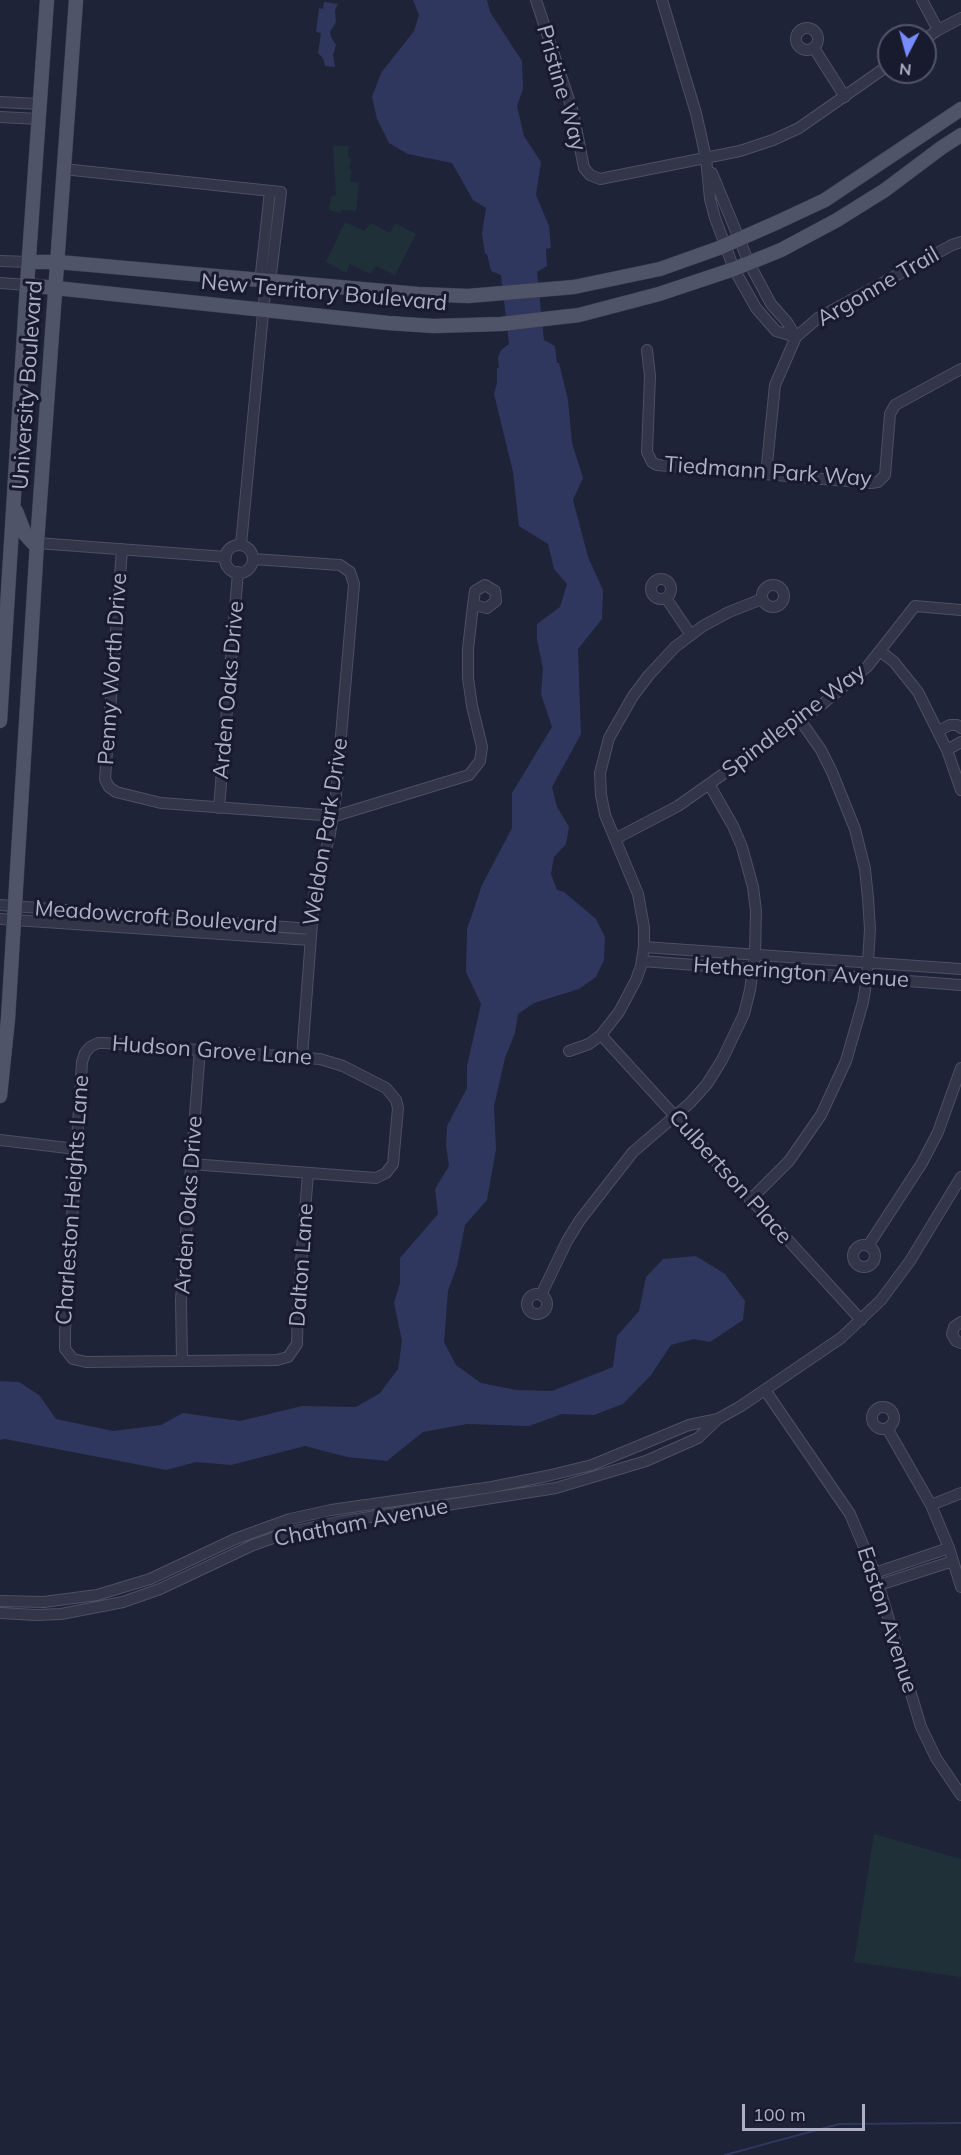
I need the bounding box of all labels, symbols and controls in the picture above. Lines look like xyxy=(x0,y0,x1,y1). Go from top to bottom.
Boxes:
street label: Pristine Way xyxy=(530,22,592,154)
north arrow xyxy=(877,24,937,84)
text: N xyxy=(898,59,912,80)
street label: Argonne Trail xyxy=(812,241,944,333)
street label: New Territory Boulevard xyxy=(200,269,448,317)
street label: University Boulevard xyxy=(8,279,48,491)
street label: Tiedmann Park Way xyxy=(663,452,873,492)
street label: Penny Worth Drive xyxy=(93,572,133,766)
street label: Arden Oaks Drive xyxy=(208,600,250,780)
street label: Spindlepine Way xyxy=(717,659,871,783)
street label: Weldon Park Drive xyxy=(298,736,354,928)
street label: Meadowcroft Boulevard xyxy=(34,895,278,939)
street label: Hetherington Avenue xyxy=(692,952,910,994)
street label: Hudson Grove Lane xyxy=(111,1031,313,1071)
street label: Charleston Heights Lane xyxy=(51,1074,95,1326)
street label: Culbertson Place xyxy=(663,1104,797,1250)
street label: Arden Oaks Drive xyxy=(170,1115,208,1295)
street label: Dalton Lane xyxy=(285,1202,319,1328)
street label: Chatham Avenue xyxy=(272,1493,450,1553)
street label: Easton Avenue xyxy=(851,1544,923,1696)
scale bar xyxy=(745,2092,868,2130)
text: 100 m xyxy=(753,2103,806,2126)

